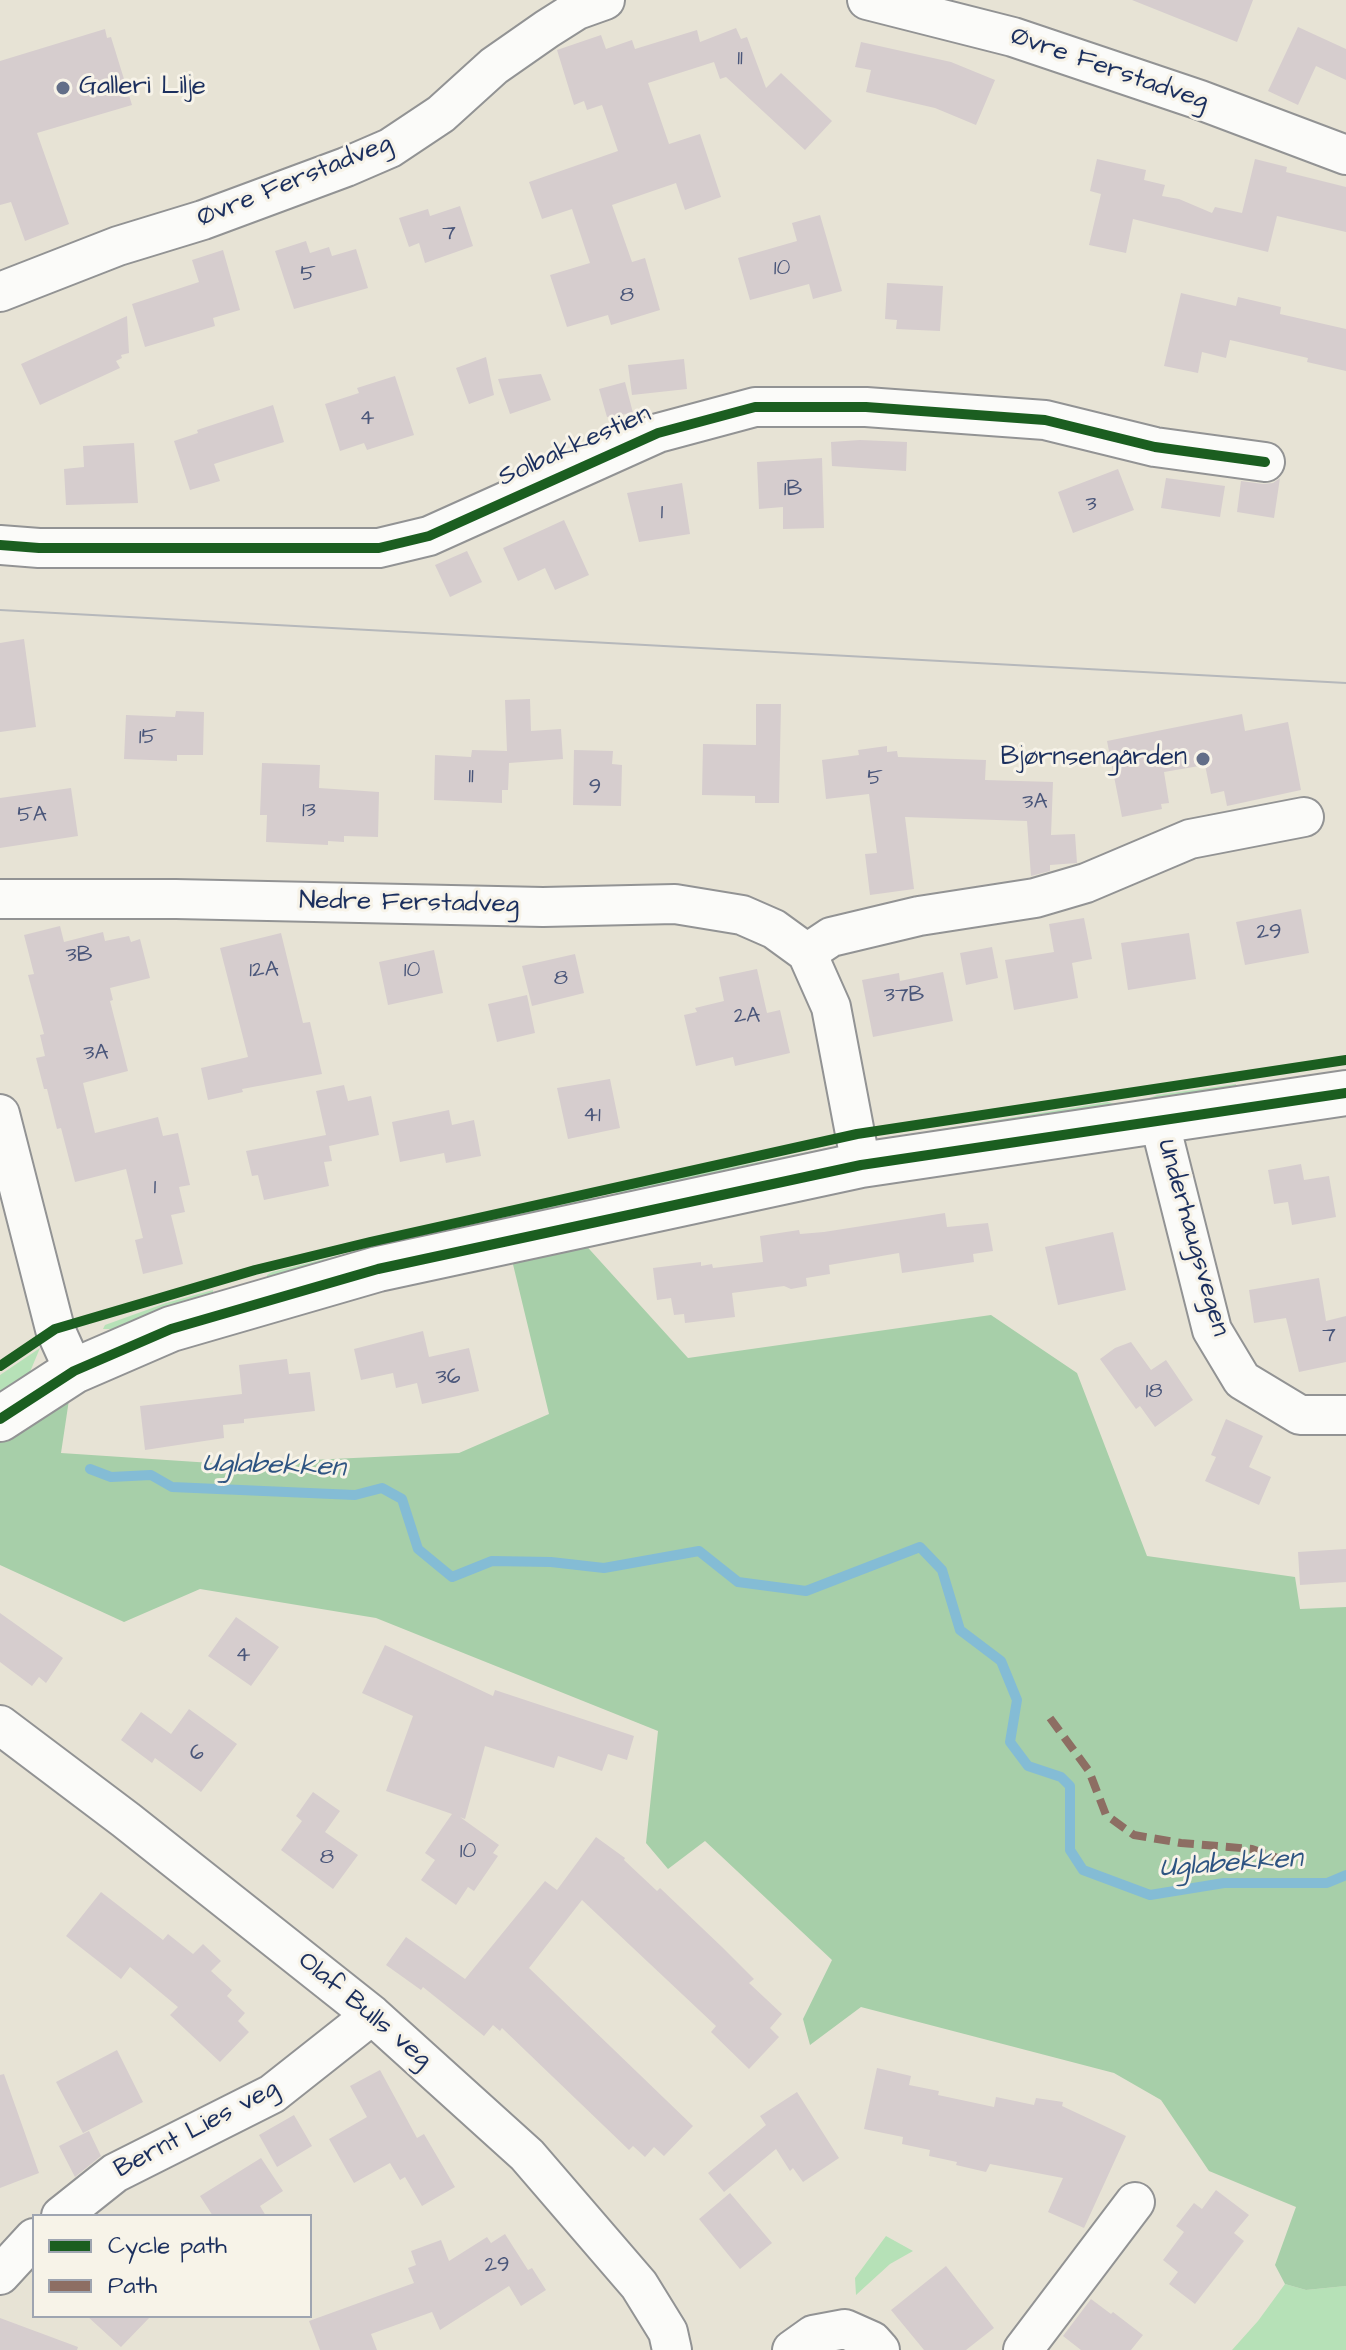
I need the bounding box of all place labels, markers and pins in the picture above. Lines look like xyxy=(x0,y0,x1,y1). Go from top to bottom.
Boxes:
place label: Galleri Lilje xyxy=(79,72,206,104)
marker: Galleri Lilje xyxy=(54,79,72,97)
place label: Bjørnsengården xyxy=(1000,743,1187,775)
marker: Bjørnsengården xyxy=(1194,750,1212,768)

